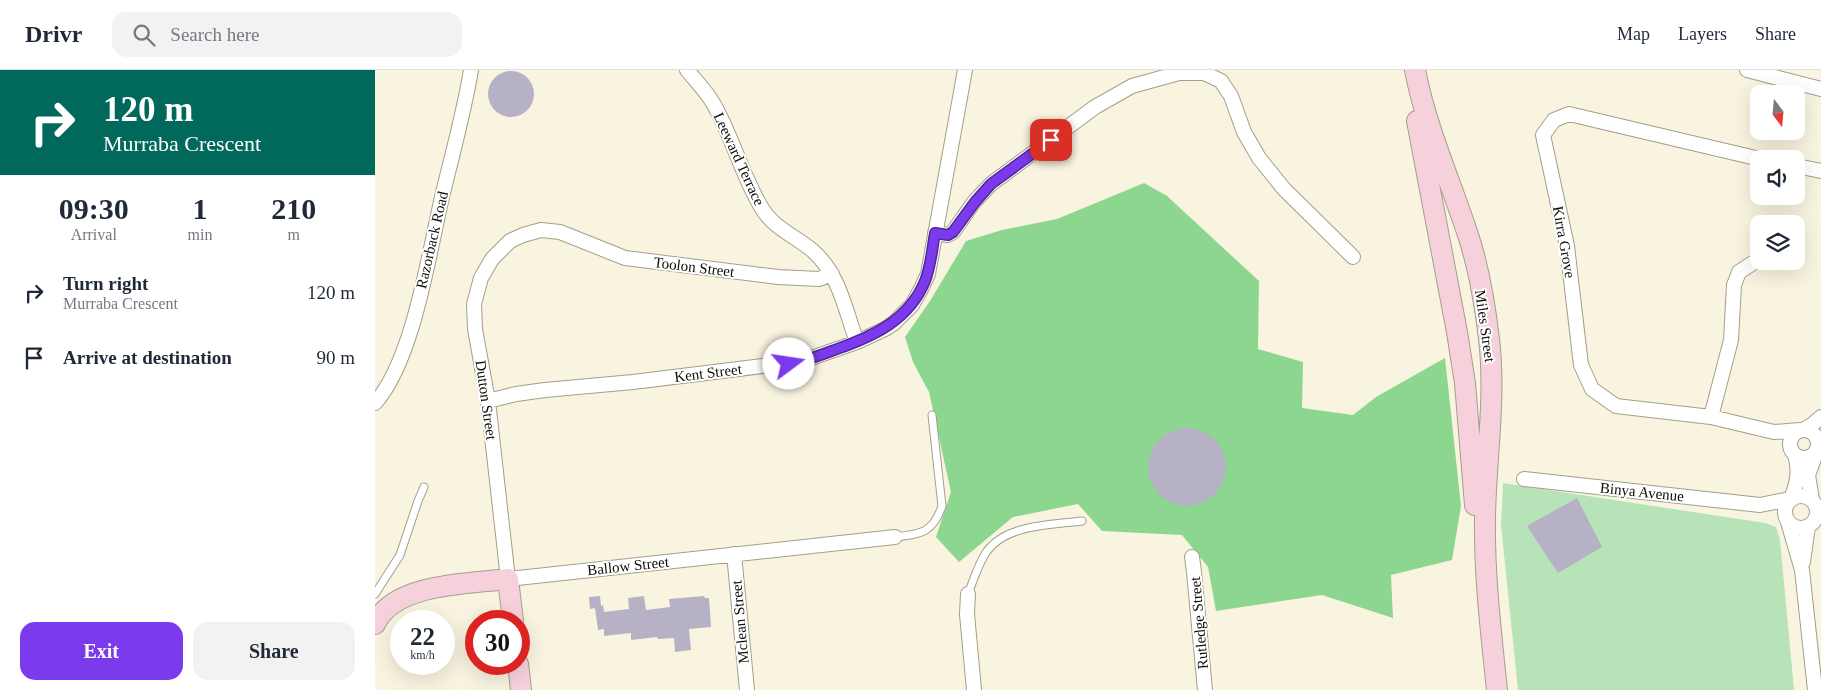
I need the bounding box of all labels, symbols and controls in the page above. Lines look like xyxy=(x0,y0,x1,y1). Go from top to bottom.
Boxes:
search box xyxy=(112,12,462,57)
text: Drivr xyxy=(25,21,82,47)
icon: search xyxy=(130,21,158,49)
text: Search here xyxy=(170,24,259,45)
text: Map xyxy=(1617,24,1650,44)
text: Layers xyxy=(1678,24,1727,44)
text: Share xyxy=(1755,24,1796,44)
north arrow xyxy=(1750,85,1805,140)
map controls xyxy=(1750,85,1805,270)
icon: right xyxy=(20,90,85,155)
text: 120 m xyxy=(103,90,193,129)
street label: Leeward Terrace xyxy=(710,110,768,208)
pin xyxy=(1030,119,1072,161)
icon: arrive xyxy=(1037,126,1065,154)
text: Murraba Crescent xyxy=(103,131,261,156)
button: sound xyxy=(1750,150,1805,205)
street label: Razorback Road xyxy=(413,189,451,290)
text: 09:30 xyxy=(59,192,129,225)
text: 1 xyxy=(192,192,207,225)
text: 210 xyxy=(271,192,316,225)
street label: Kirra Grove xyxy=(1550,205,1578,280)
button: layers xyxy=(1750,215,1805,270)
text: Arrival xyxy=(71,226,117,243)
text: min xyxy=(188,226,212,243)
text: m xyxy=(287,226,300,243)
street label: Toolon Street xyxy=(653,254,736,280)
text: Turn right xyxy=(63,273,148,294)
icon: right xyxy=(20,279,48,307)
text: 120 m xyxy=(307,282,355,303)
street label: Miles Street xyxy=(1472,289,1498,364)
text: Murraba Crescent xyxy=(63,295,178,312)
position arrow xyxy=(762,337,814,389)
icon: arrive xyxy=(20,344,48,372)
text: Arrive at destination xyxy=(63,347,232,368)
text: 90 m xyxy=(316,347,355,368)
street label: Dutton Street xyxy=(472,359,500,442)
street label: Kent Street xyxy=(673,361,743,385)
street label: Binya Avenue xyxy=(1599,480,1685,504)
street label: Ballow Street xyxy=(586,554,670,578)
street label: Rutledge Street xyxy=(1187,575,1211,670)
street label: Mclean Street xyxy=(728,579,752,664)
speed limit sign: 30 xyxy=(465,610,530,675)
button: Exit xyxy=(20,622,183,680)
button: Share xyxy=(193,622,355,680)
text: 22 xyxy=(410,623,435,650)
text: km/h xyxy=(410,648,435,662)

